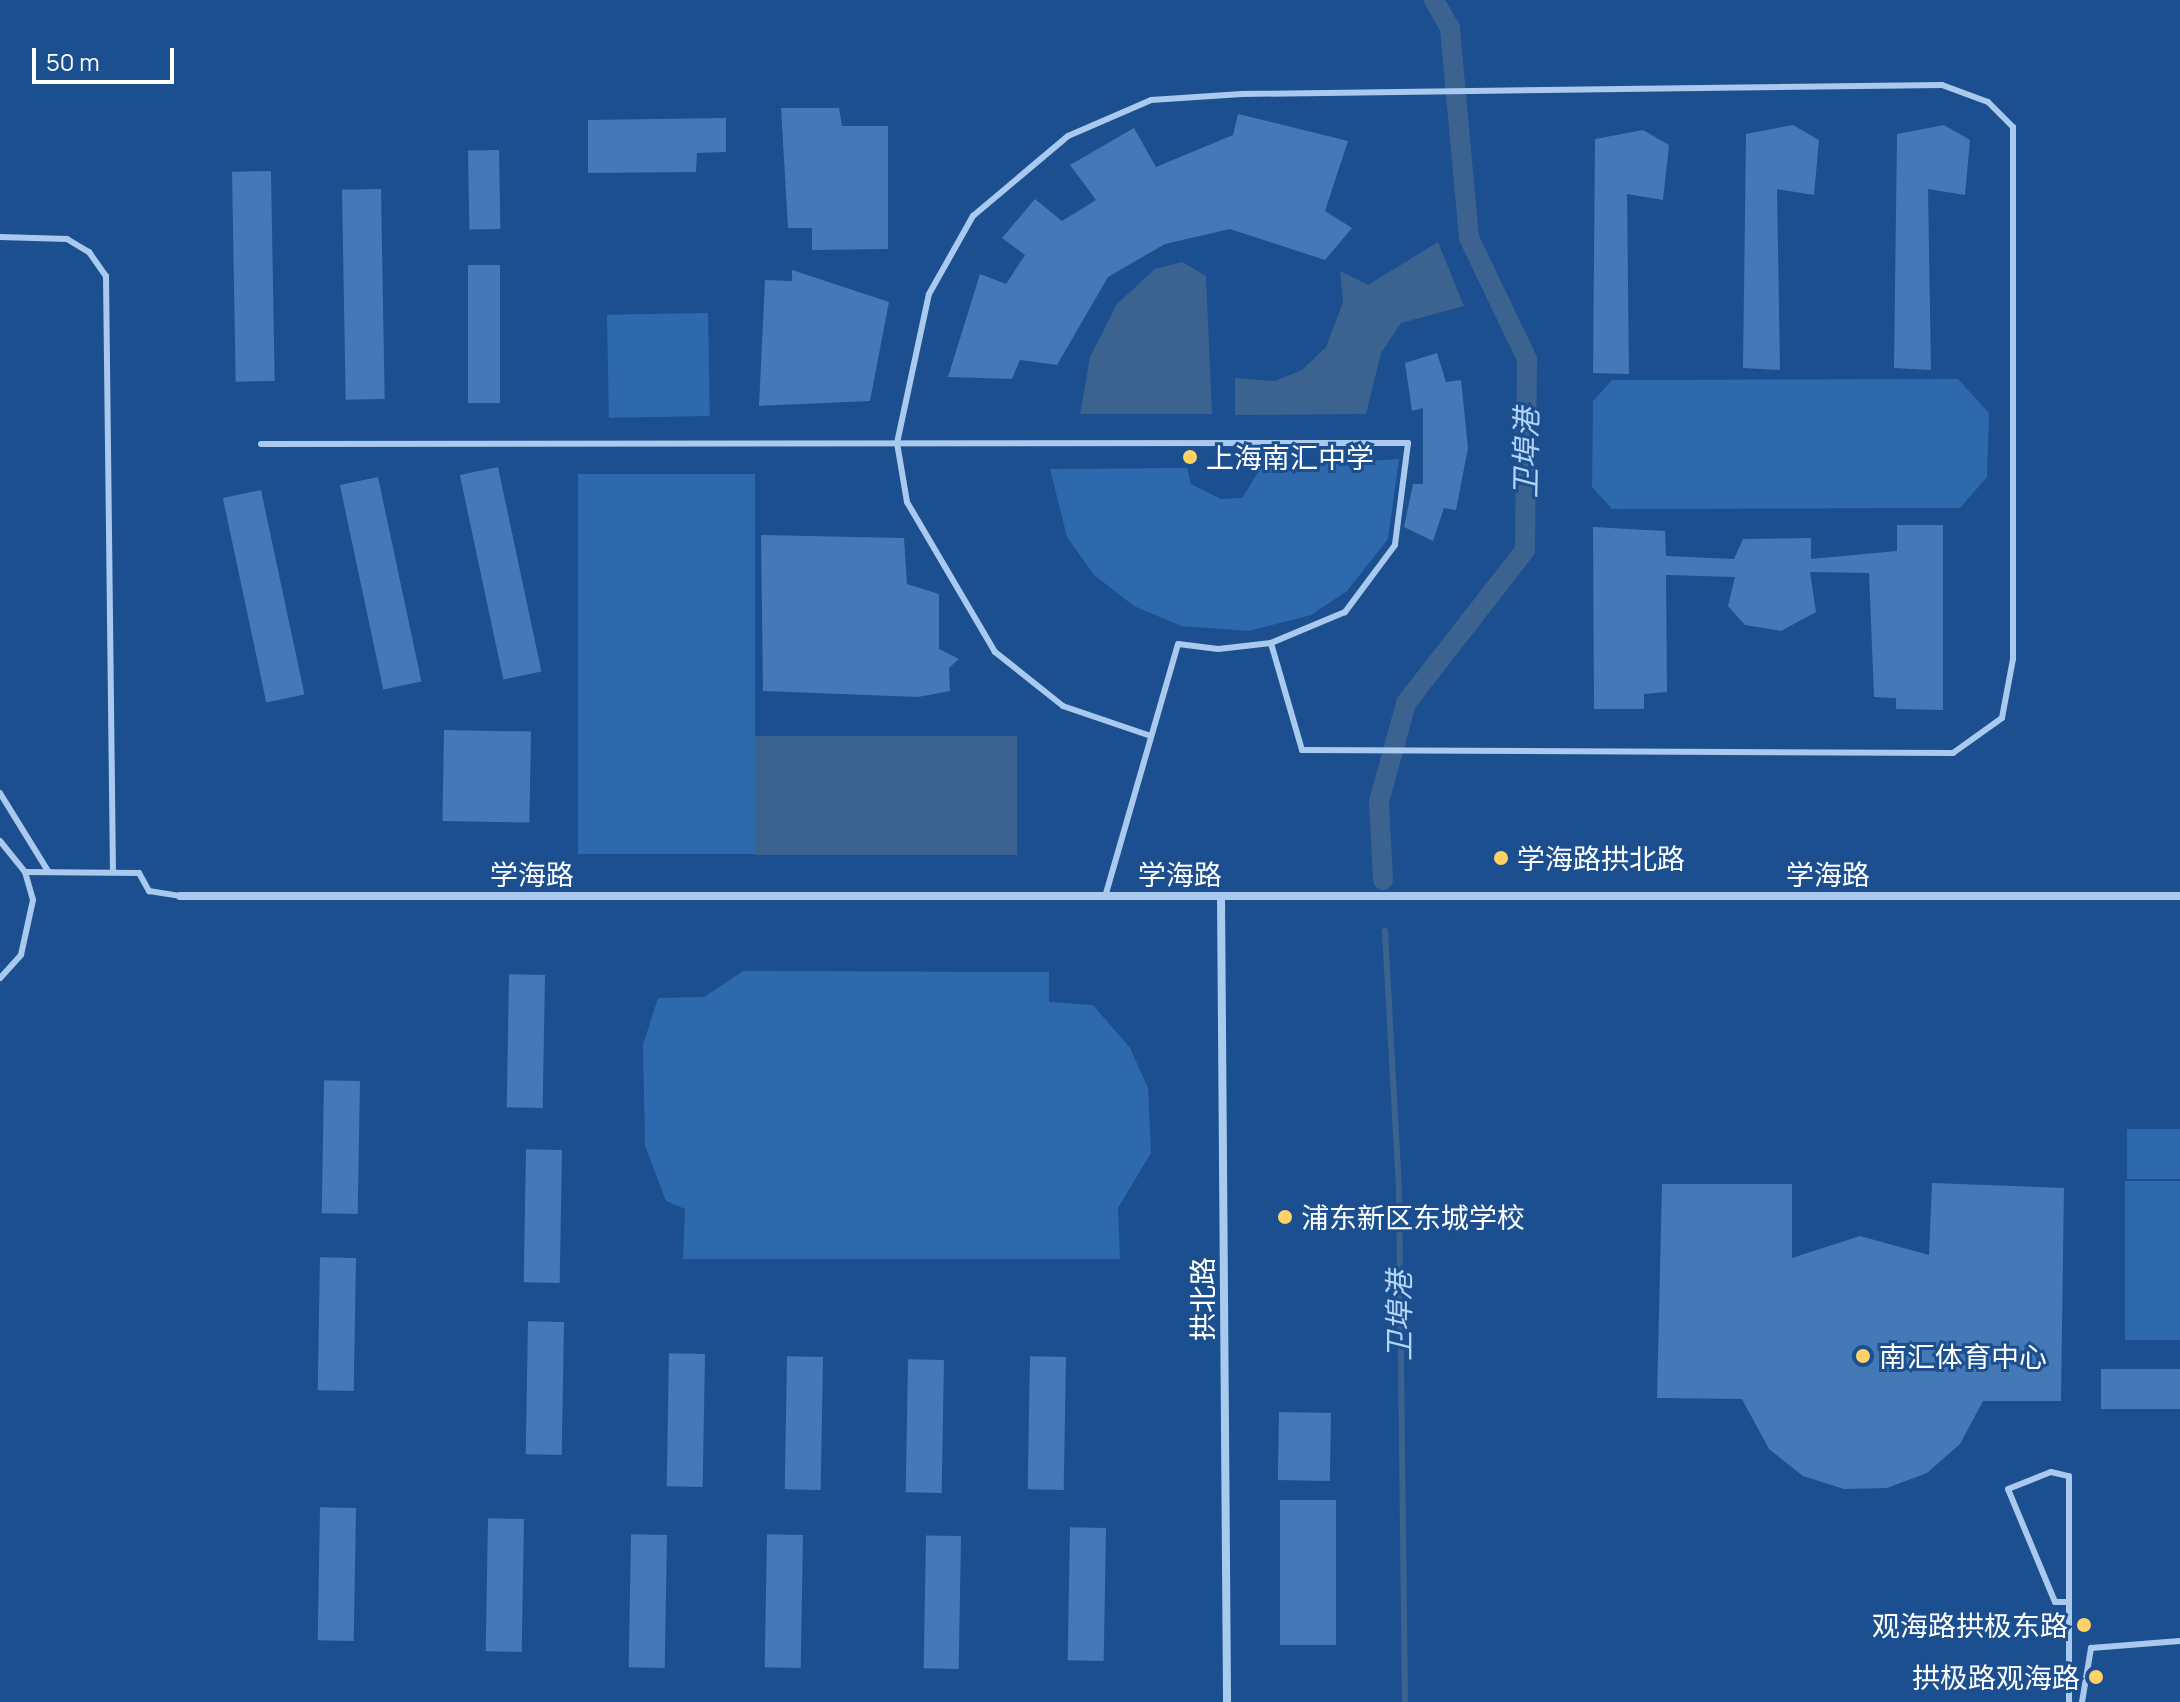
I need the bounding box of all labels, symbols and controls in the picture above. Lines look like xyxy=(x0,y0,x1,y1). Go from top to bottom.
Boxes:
scale bar xyxy=(36,32,178,82)
text: 50 m xyxy=(46,45,100,78)
water label: 卫埠港 xyxy=(1507,408,1545,498)
place label: 上海南汇中学 xyxy=(1206,440,1374,474)
marker: 上海南汇中学 xyxy=(1181,448,1199,466)
place label: 学海路拱北路 xyxy=(1517,841,1685,875)
marker: 学海路拱北路 xyxy=(1492,849,1510,867)
street label: 学海路 xyxy=(490,857,574,891)
street label: 学海路 xyxy=(1138,857,1222,891)
street label: 学海路 xyxy=(1786,857,1870,891)
place label: 浦东新区东城学校 xyxy=(1301,1200,1525,1234)
marker: 浦东新区东城学校 xyxy=(1276,1208,1294,1226)
street label: 拱北路 xyxy=(1185,1257,1219,1341)
water label: 卫埠港 xyxy=(1381,1271,1417,1361)
place label: 南汇体育中心 xyxy=(1879,1339,2047,1373)
marker: 南汇体育中心 xyxy=(1854,1347,1872,1365)
place label: 观海路拱极东路 xyxy=(1872,1608,2068,1642)
marker: 观海路拱极东路 xyxy=(2075,1616,2093,1634)
place label: 拱极路观海路 xyxy=(1912,1660,2080,1694)
marker: 拱极路观海路 xyxy=(2087,1668,2105,1686)

